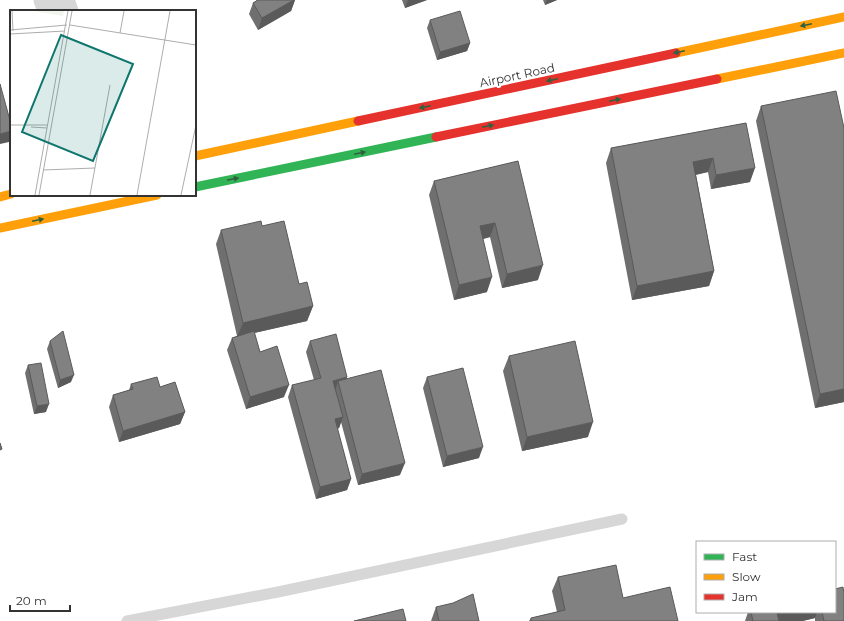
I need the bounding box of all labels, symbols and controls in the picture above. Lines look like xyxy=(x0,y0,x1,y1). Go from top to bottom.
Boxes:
inset map xyxy=(10,10,196,196)
one-way arrow xyxy=(800,23,812,29)
one-way arrow xyxy=(673,50,685,56)
street label: Airport Road xyxy=(478,60,556,90)
one-way arrow xyxy=(545,77,558,83)
one-way arrow xyxy=(609,97,621,103)
one-way arrow xyxy=(418,104,431,110)
one-way arrow xyxy=(482,123,494,129)
one-way arrow xyxy=(354,149,367,155)
one-way arrow xyxy=(227,176,239,182)
one-way arrow xyxy=(32,217,44,223)
legend xyxy=(696,541,836,613)
text: Fast xyxy=(732,549,757,564)
text: Slow xyxy=(732,569,761,584)
scale bar xyxy=(10,587,70,613)
text: Jam xyxy=(731,589,758,604)
text: 20 m xyxy=(16,593,47,608)

